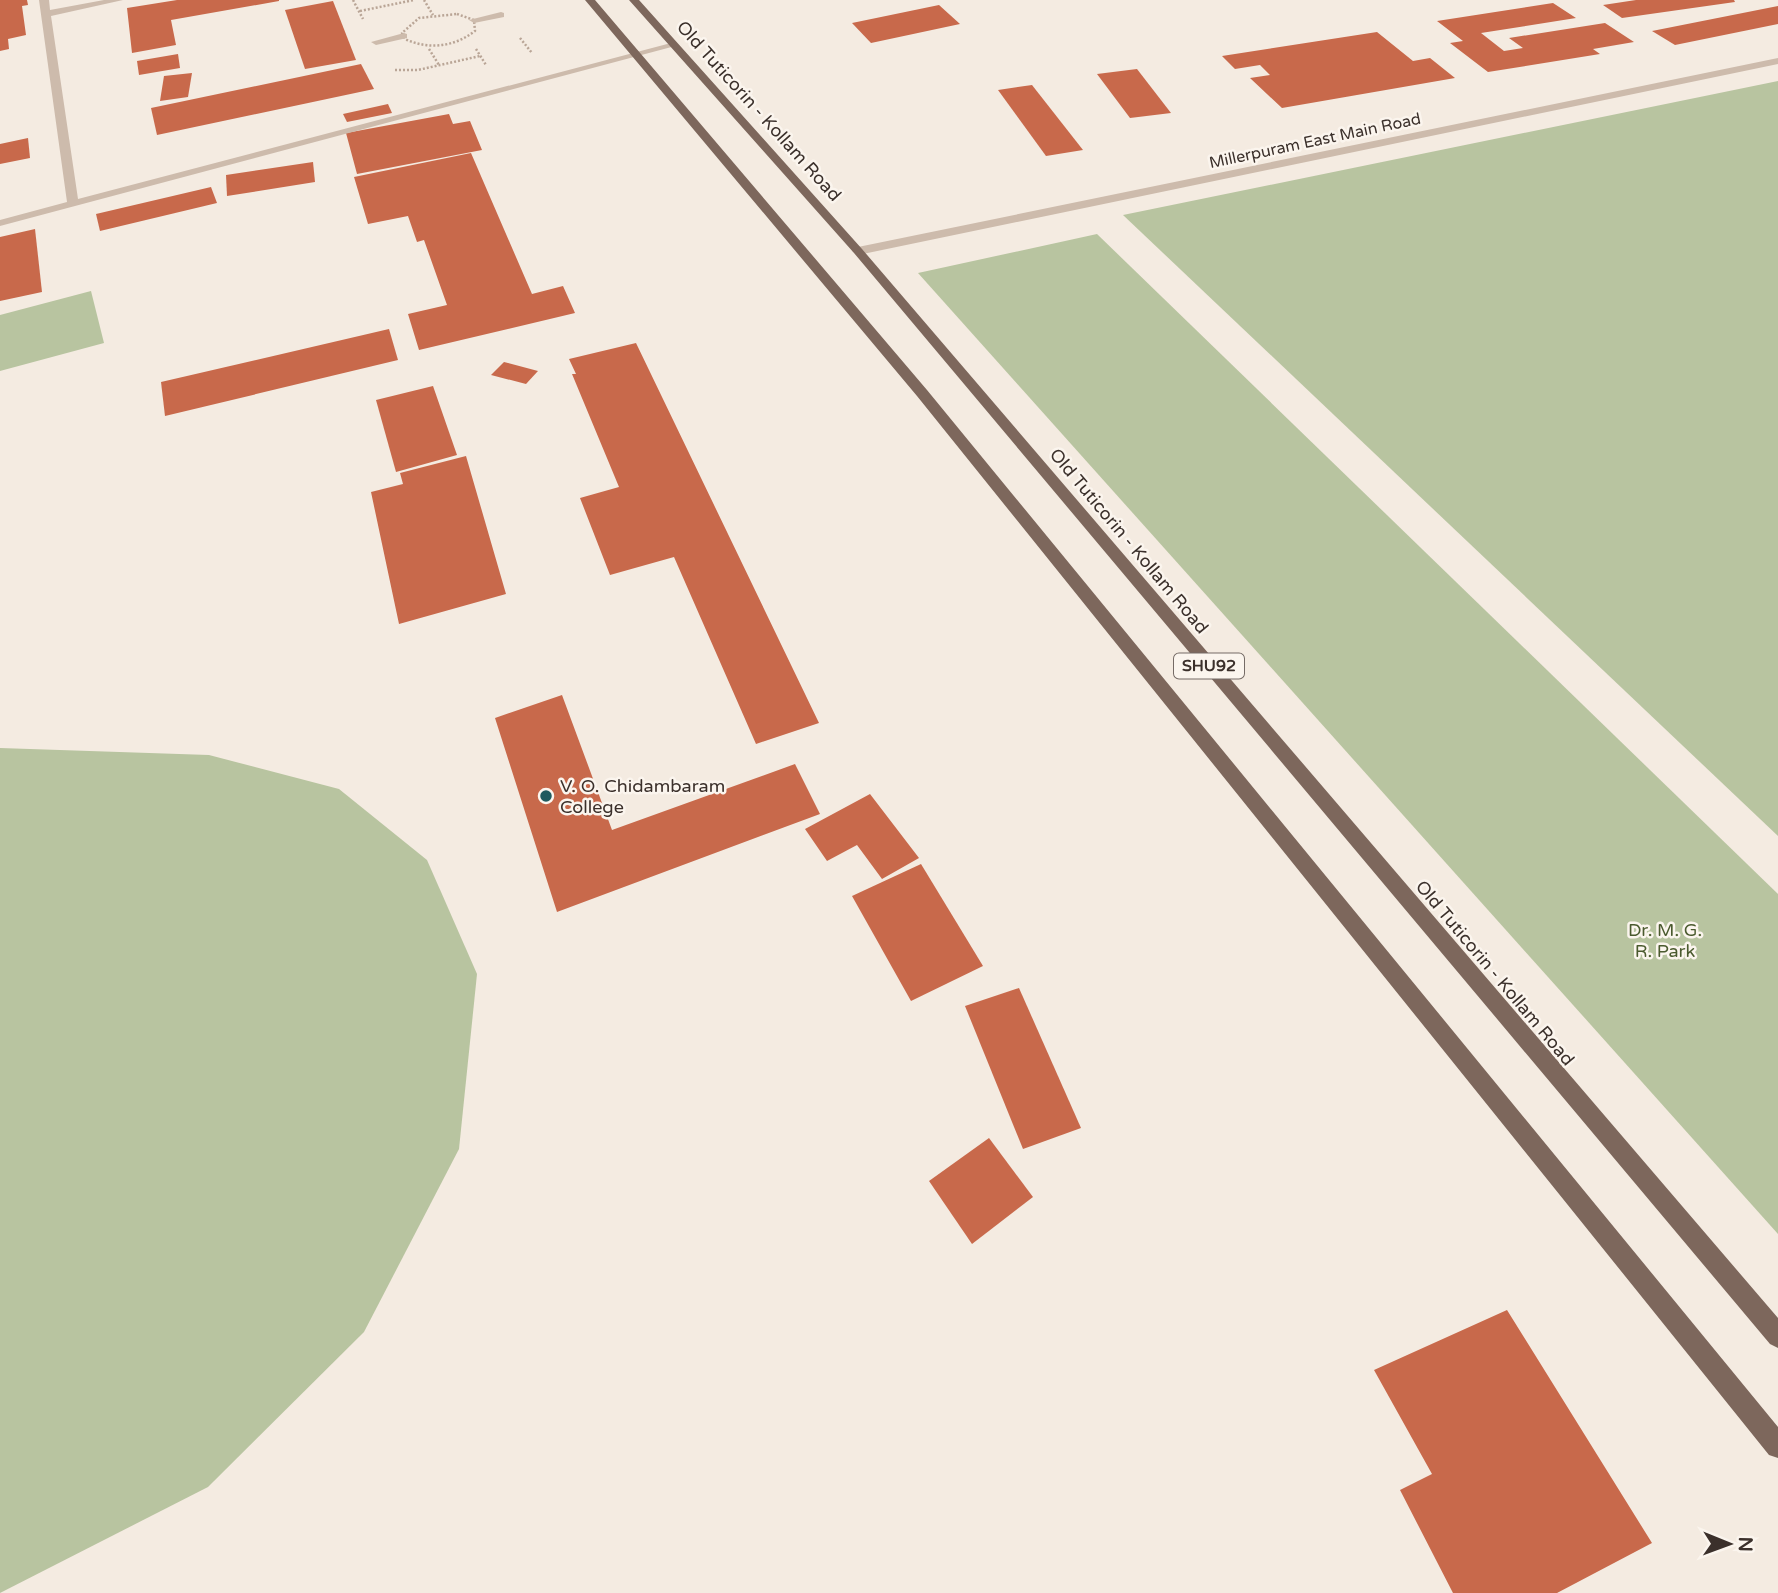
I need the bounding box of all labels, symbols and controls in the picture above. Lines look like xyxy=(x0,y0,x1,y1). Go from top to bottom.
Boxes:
street label: Old Tuticorin - Kollam Road xyxy=(672,16,846,206)
street label: Millerpuram East Main Road xyxy=(1207,109,1423,173)
street label: Old Tuticorin - Kollam Road xyxy=(1045,444,1213,638)
road number: SHU92 xyxy=(1174,653,1244,678)
place label: V. O. Chidambaram College xyxy=(560,775,725,818)
marker: V. O. Chidambaram College xyxy=(538,788,554,804)
street label: Old Tuticorin - Kollam Road xyxy=(1411,876,1579,1070)
park label: Dr. M. G. R. Park xyxy=(1628,919,1702,962)
north arrow xyxy=(1694,1509,1764,1579)
text: N xyxy=(1734,1536,1756,1552)

